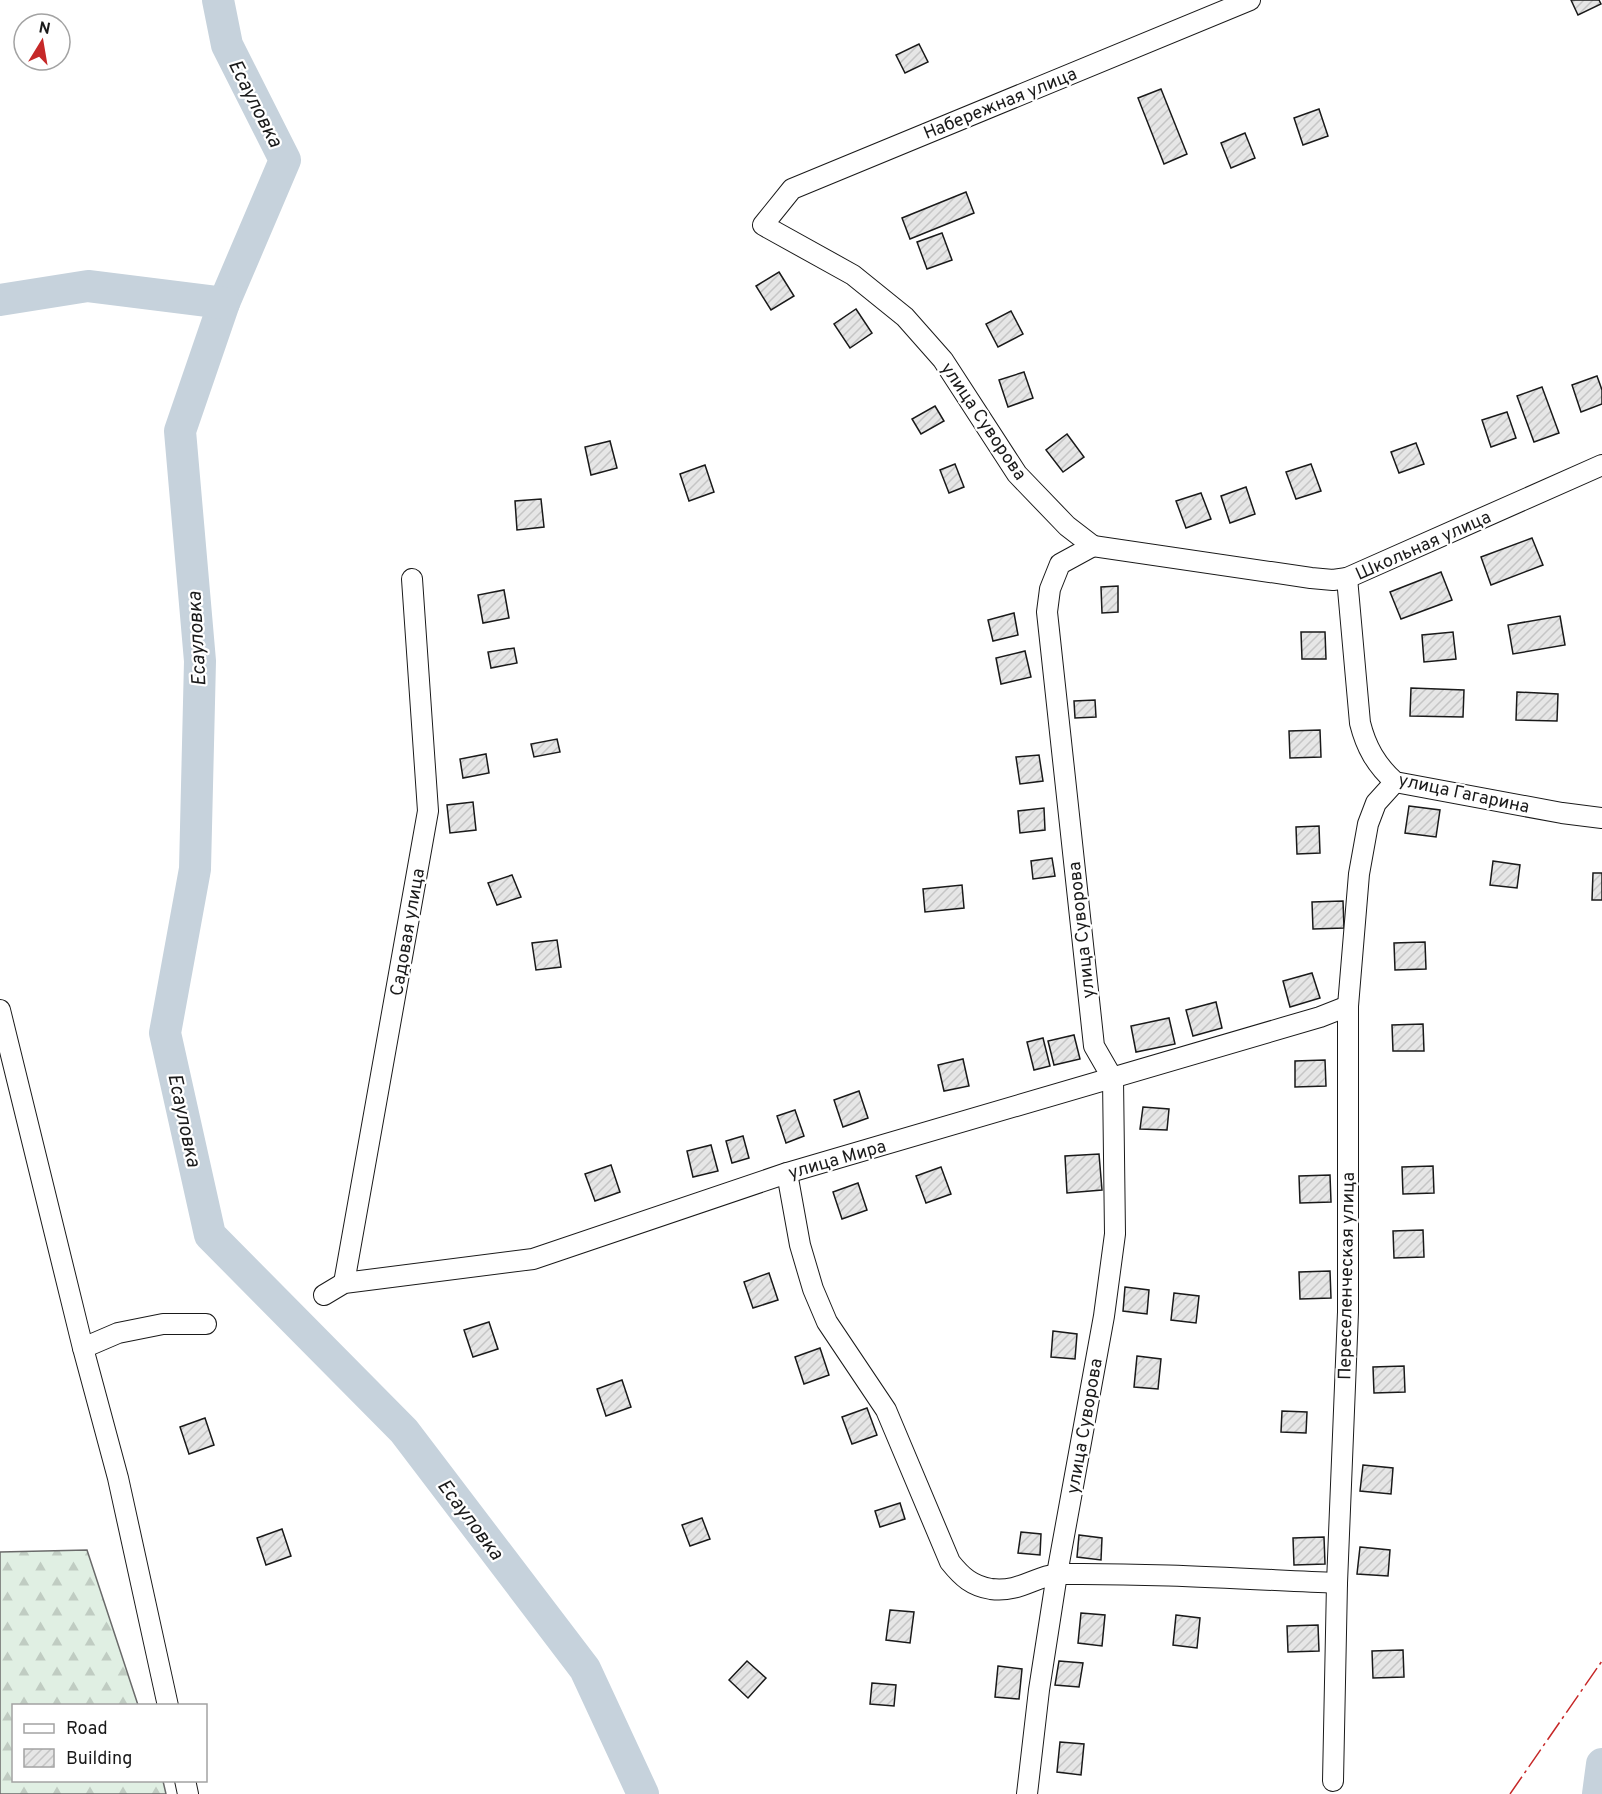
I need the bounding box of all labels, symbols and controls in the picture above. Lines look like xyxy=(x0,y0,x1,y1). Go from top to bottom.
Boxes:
north arrow xyxy=(12,12,72,72)
text: N xyxy=(37,18,52,40)
water label: Есауловка xyxy=(221,56,288,153)
street label: Набережная улица xyxy=(921,63,1081,146)
street label: улица Суворова xyxy=(935,358,1031,485)
street label: Школьная улица xyxy=(1352,506,1495,587)
water label: Есауловка xyxy=(182,590,213,687)
street label: улица Гагарина xyxy=(1396,769,1531,820)
street label: улица Суворова xyxy=(1064,860,1101,999)
street label: Садовая улица xyxy=(386,867,431,998)
water label: Есауловка xyxy=(160,1071,206,1170)
street label: улица Мира xyxy=(786,1135,889,1185)
street label: Переселенческая улица xyxy=(1334,1172,1361,1380)
street label: улица Суворова xyxy=(1062,1357,1109,1496)
water label: Есауловка xyxy=(430,1474,509,1566)
legend xyxy=(12,1704,207,1782)
text: Road xyxy=(66,1718,108,1741)
text: Building xyxy=(66,1748,132,1771)

